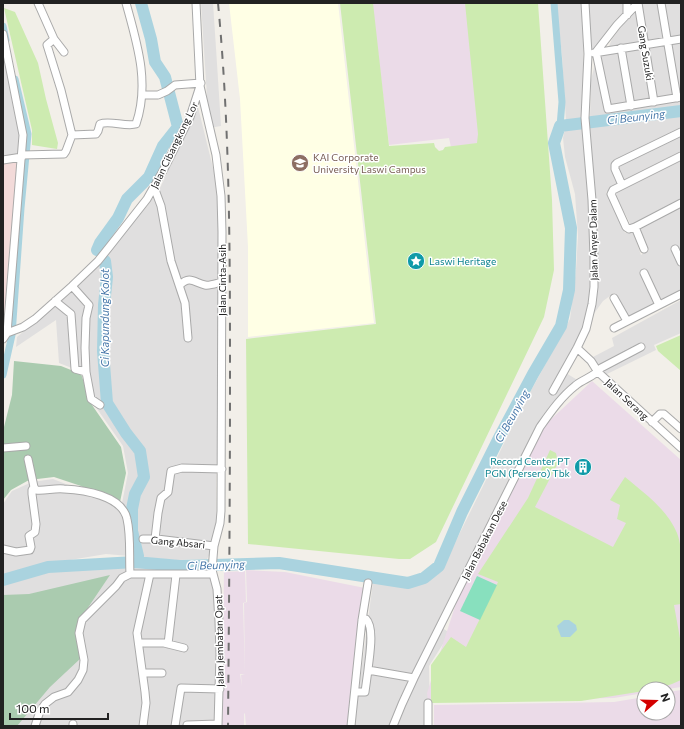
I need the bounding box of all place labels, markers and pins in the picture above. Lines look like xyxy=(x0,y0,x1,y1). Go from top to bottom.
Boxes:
place label: KAI Corporate University Laswi Campus xyxy=(313,151,426,175)
school or university icon: KAI Corporate University Laswi Campus xyxy=(290,153,310,173)
place icon: Laswi Heritage xyxy=(406,251,426,271)
place label: Laswi Heritage xyxy=(429,255,496,267)
place label: Record Center PT PGN (Persero) Tbk xyxy=(485,455,571,479)
building icon: Record Center PT PGN (Persero) Tbk xyxy=(573,457,593,477)

